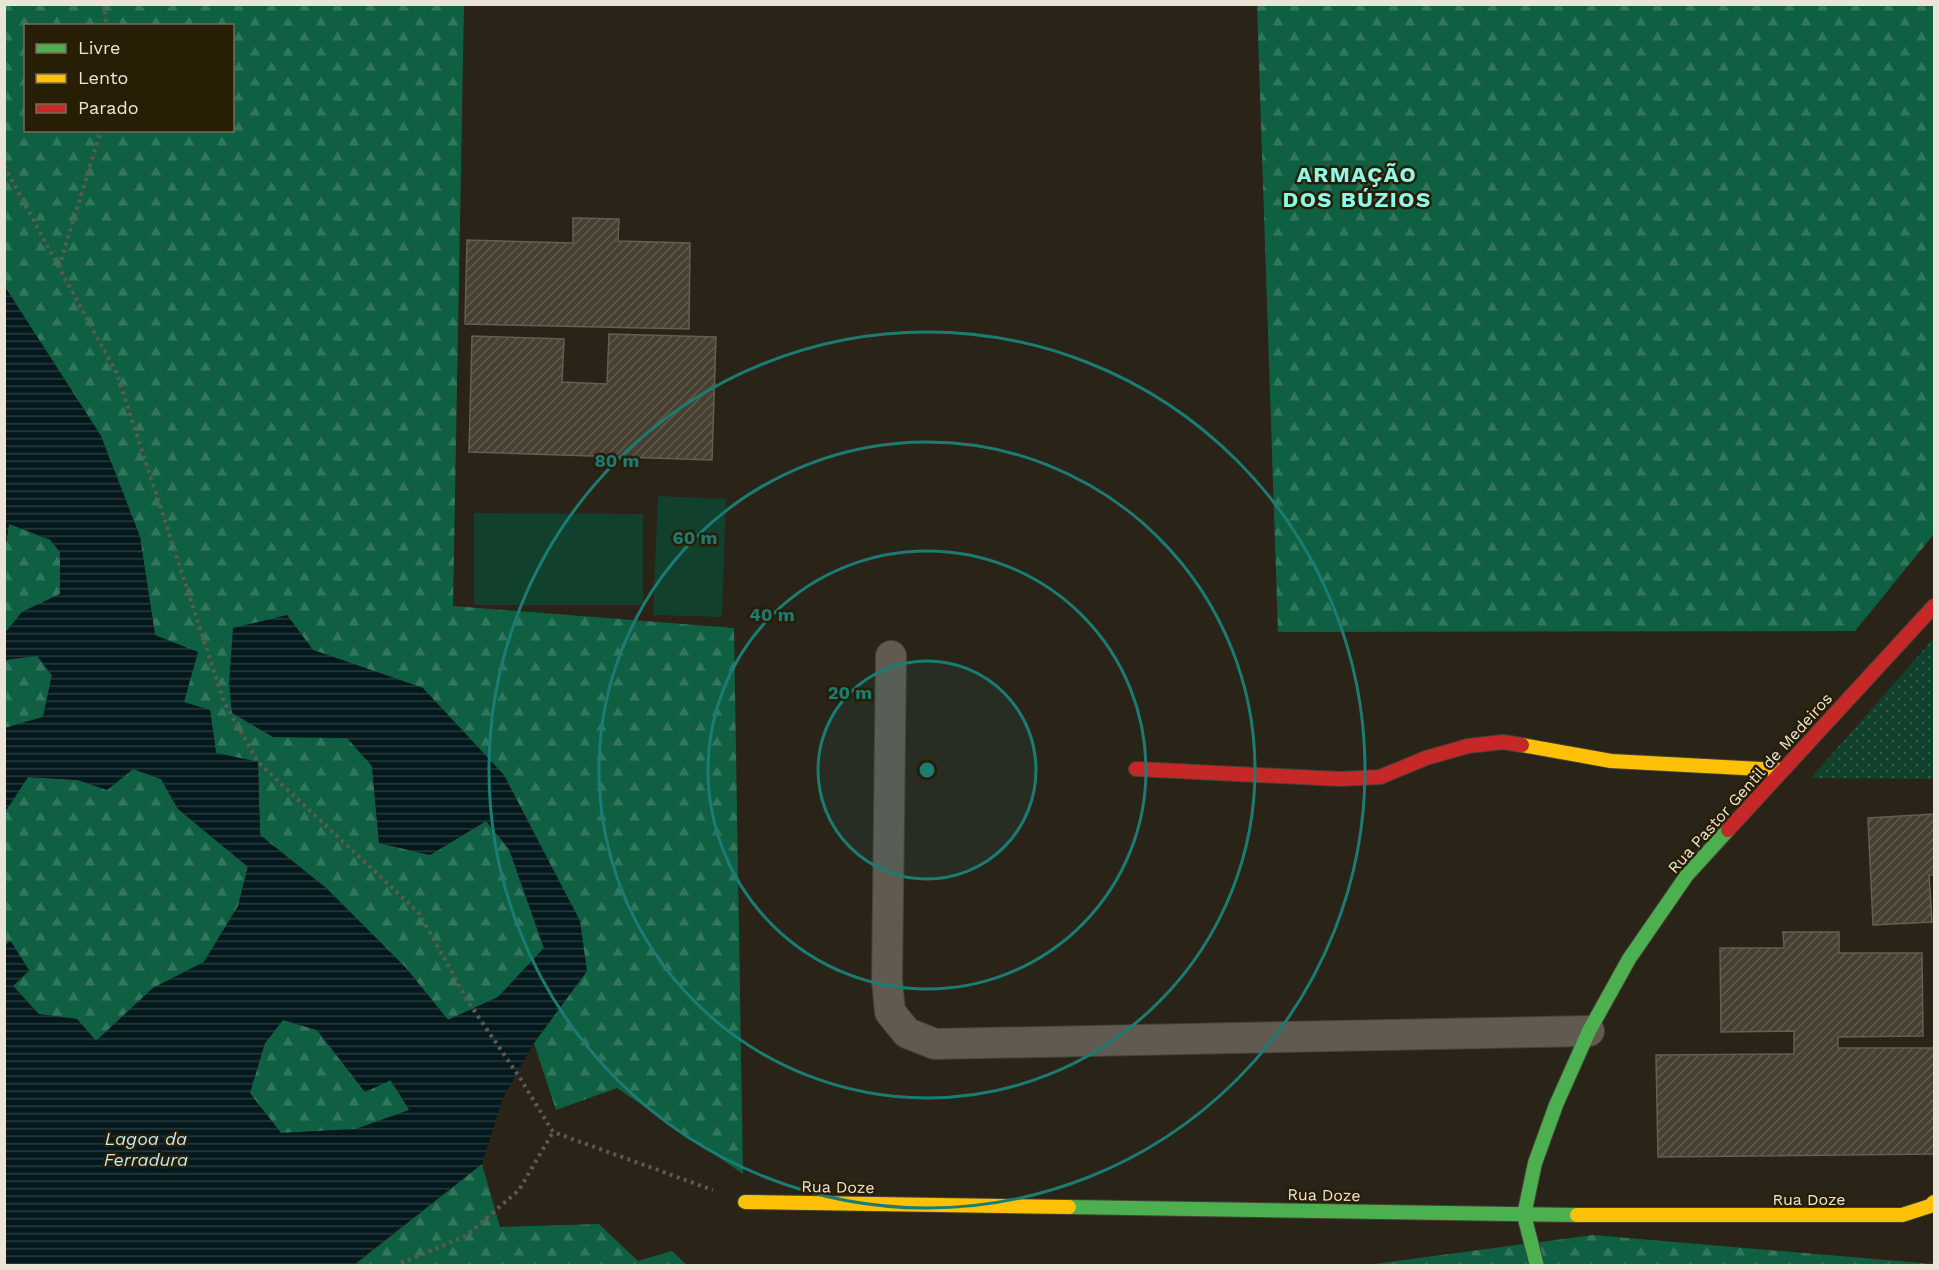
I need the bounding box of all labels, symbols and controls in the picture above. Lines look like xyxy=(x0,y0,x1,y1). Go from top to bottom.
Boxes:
legend xyxy=(24,24,234,132)
text: Livre xyxy=(78,37,120,58)
text: Lento xyxy=(78,67,128,88)
text: Parado xyxy=(78,97,139,118)
district label: ARMAÇÃO DOS BÚZIOS xyxy=(1282,162,1432,212)
text: 80 m xyxy=(595,450,639,471)
text: 60 m xyxy=(673,527,717,548)
text: 40 m xyxy=(749,604,795,625)
text: 20 m xyxy=(828,682,872,703)
street label: Rua Pastor Gentil de Medeiros xyxy=(1664,689,1836,877)
centre of rings xyxy=(917,760,937,780)
water label: Lagoa da Ferradura xyxy=(104,1128,188,1170)
street label: Rua Doze xyxy=(801,1177,875,1197)
street label: Rua Doze xyxy=(1287,1185,1361,1205)
street label: Rua Doze xyxy=(1772,1190,1846,1209)

